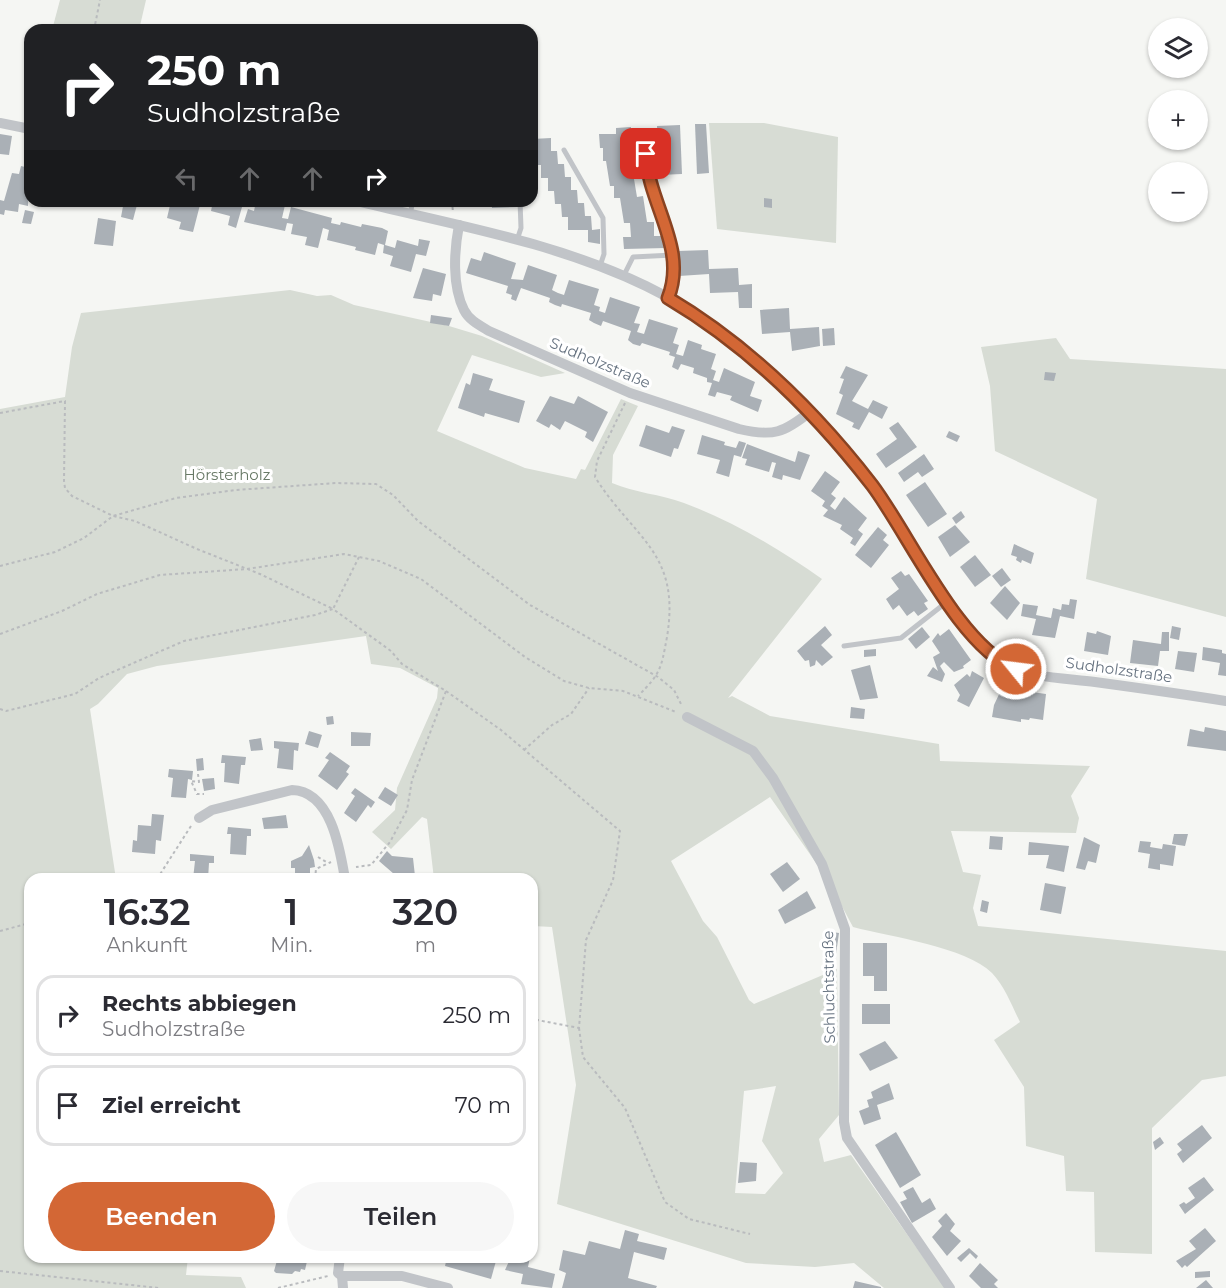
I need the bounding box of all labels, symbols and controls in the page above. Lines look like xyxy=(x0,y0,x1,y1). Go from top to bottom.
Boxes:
map controls xyxy=(1148,18,1208,222)
button: layers xyxy=(1148,18,1208,78)
text: 250 m xyxy=(147,44,281,96)
icon: right xyxy=(48,48,126,126)
button: + xyxy=(1148,90,1208,150)
text: Sudholzstraße xyxy=(147,96,340,129)
pin xyxy=(620,128,671,179)
icon: arrive xyxy=(629,137,662,170)
icon: left xyxy=(170,162,203,195)
icon: ahead xyxy=(233,162,266,195)
icon: ahead xyxy=(296,162,329,195)
icon: right xyxy=(359,162,392,195)
button: − xyxy=(1148,162,1208,222)
street label: Sudholzstraße xyxy=(547,333,653,392)
park label: Hörsterholz xyxy=(184,465,271,484)
position arrow xyxy=(984,637,1048,701)
street label: Sudholzstraße xyxy=(1065,653,1174,686)
text: 16:32 xyxy=(104,890,191,934)
text: 1 xyxy=(285,890,298,934)
text: 320 xyxy=(392,890,458,934)
street label: Schluchtstraße xyxy=(818,930,839,1044)
text: Ankunft xyxy=(106,933,188,957)
text: Min. xyxy=(270,933,313,957)
text: m xyxy=(415,933,436,957)
text: Rechts abbiegen xyxy=(102,990,297,1017)
icon: right xyxy=(51,999,84,1032)
text: 250 m xyxy=(442,1002,511,1029)
text: Sudholzstraße xyxy=(102,1017,245,1041)
icon: arrive xyxy=(51,1089,84,1122)
text: Ziel erreicht xyxy=(102,1092,241,1119)
text: 70 m xyxy=(455,1092,511,1119)
button: Beenden xyxy=(48,1182,275,1251)
button: Teilen xyxy=(287,1182,514,1251)

